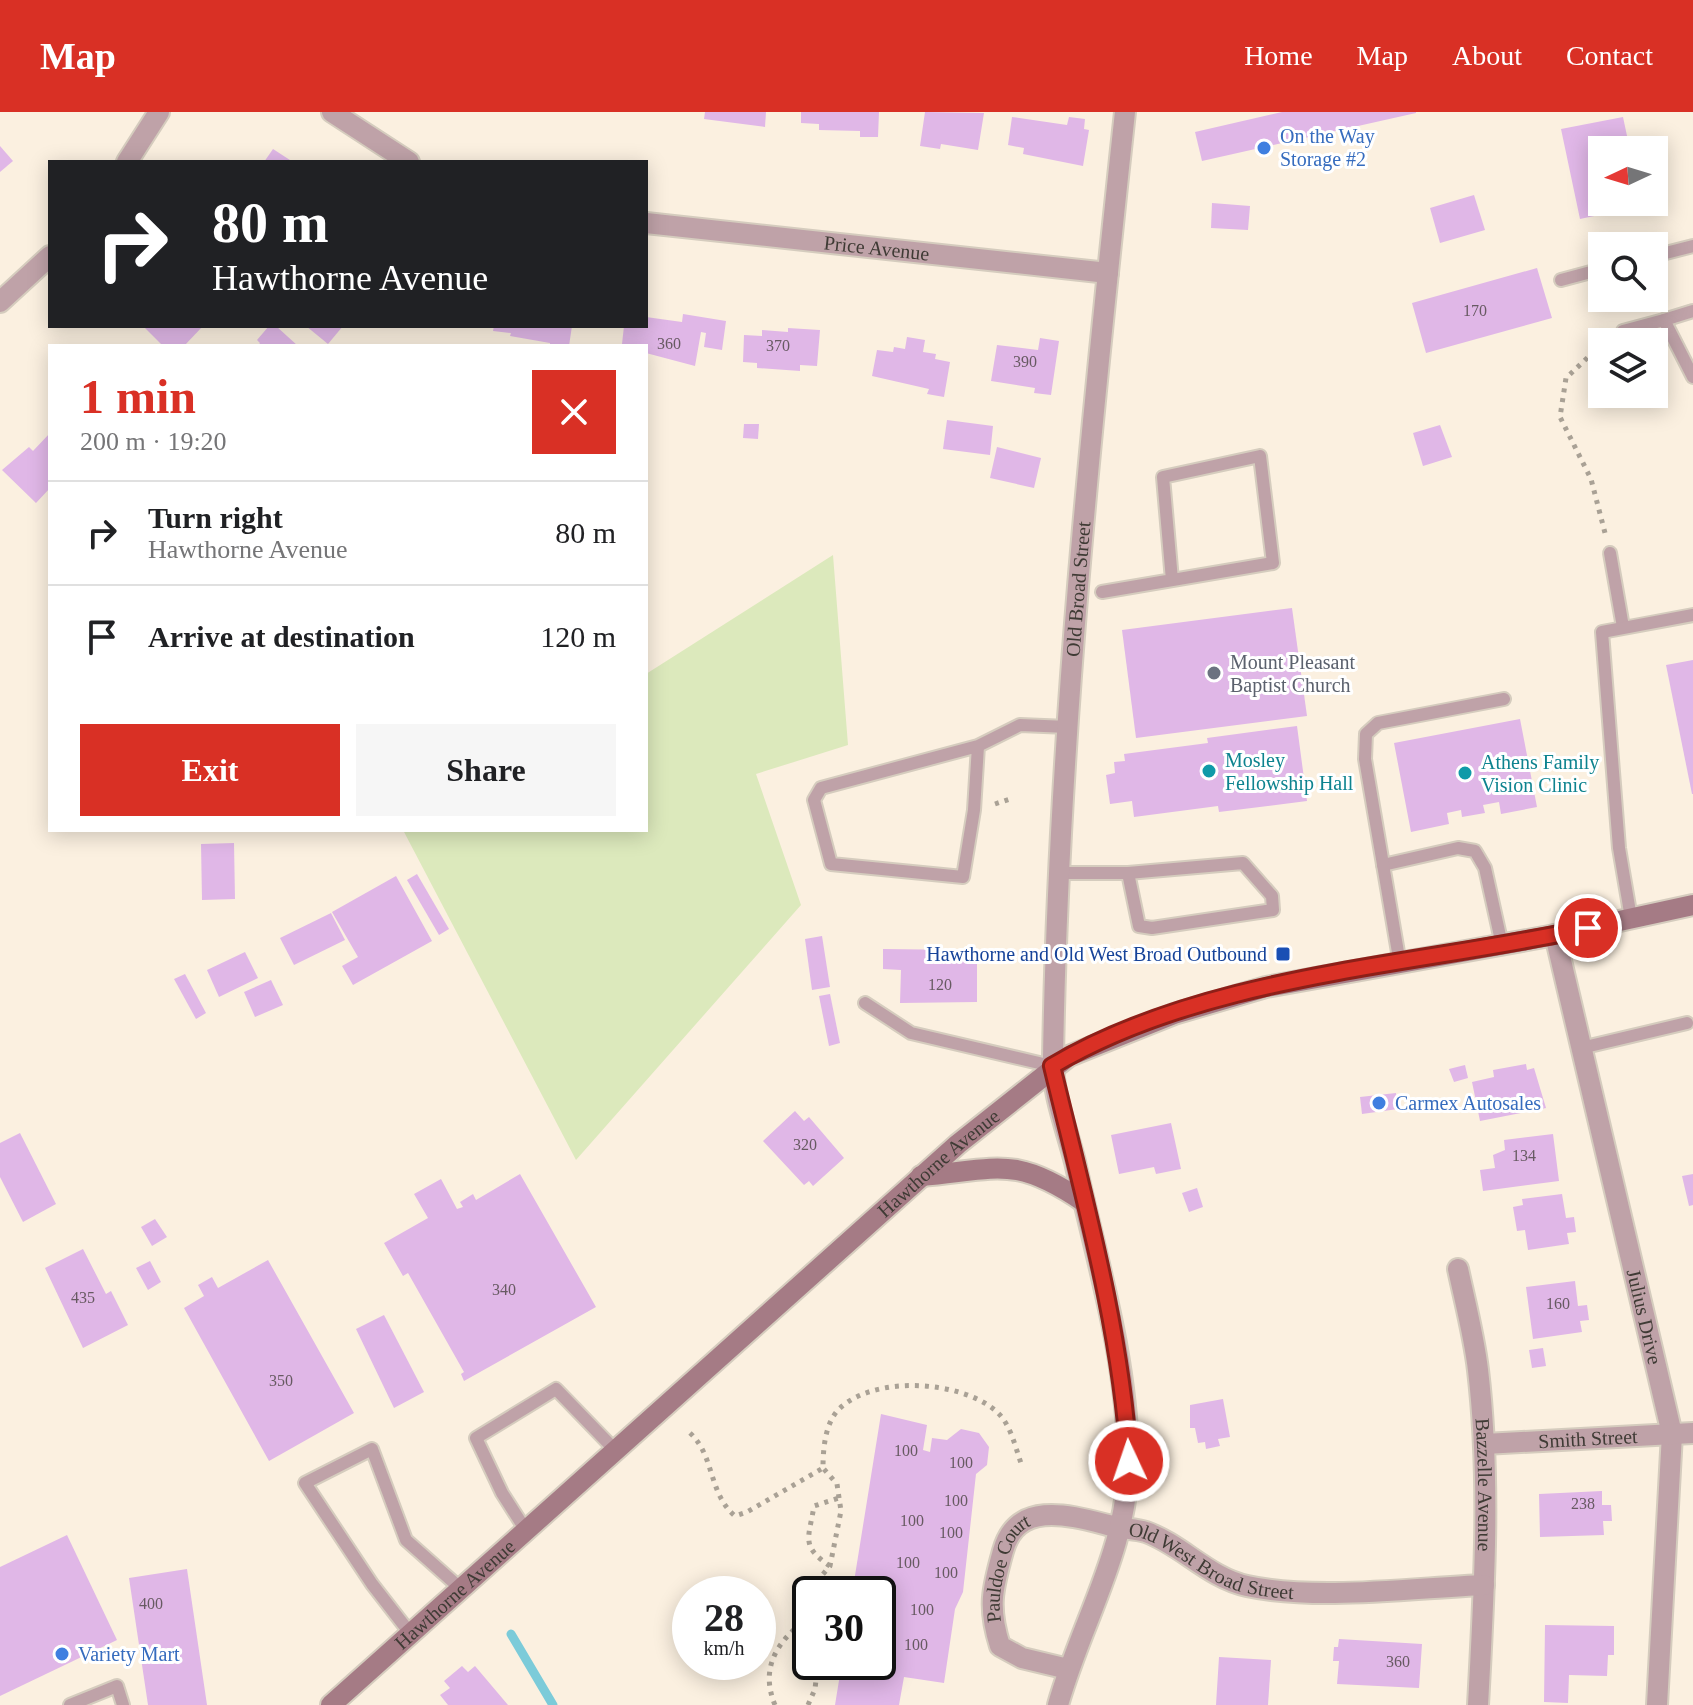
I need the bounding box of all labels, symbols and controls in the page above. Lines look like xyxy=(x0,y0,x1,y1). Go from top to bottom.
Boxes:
text: Map xyxy=(40,35,116,77)
text: Home xyxy=(1244,40,1313,71)
text: Map xyxy=(1357,40,1408,71)
text: About xyxy=(1452,40,1522,71)
text: Contact xyxy=(1566,40,1653,71)
place label: On the Way Storage #2 xyxy=(1280,125,1375,171)
north arrow xyxy=(1588,136,1668,216)
map controls xyxy=(1588,136,1668,408)
marker: On the Way Storage #2 xyxy=(1255,139,1273,157)
icon: right xyxy=(80,192,184,296)
text: 80 m xyxy=(212,192,329,254)
street label: Price Avenue xyxy=(823,231,931,265)
button: search xyxy=(1588,232,1668,312)
text: Hawthorne Avenue xyxy=(212,258,488,298)
house number: 170 xyxy=(1463,302,1487,319)
button: layers xyxy=(1588,328,1668,408)
house number: 360 xyxy=(657,335,681,352)
house number: 370 xyxy=(766,337,790,354)
house number: 390 xyxy=(1013,353,1037,370)
text: 1 min xyxy=(80,370,196,423)
button: close xyxy=(532,370,616,454)
text: 200 m · 19:20 xyxy=(80,427,227,456)
text: Turn right xyxy=(148,501,283,534)
icon: right xyxy=(80,511,124,555)
text: 80 m xyxy=(555,516,616,549)
street label: Old Broad Street xyxy=(1061,520,1095,657)
text: Hawthorne Avenue xyxy=(148,535,348,564)
icon: arrive xyxy=(80,615,124,659)
text: Arrive at destination xyxy=(148,620,415,653)
text: 120 m xyxy=(540,620,616,653)
place label: Mount Pleasant Baptist Church xyxy=(1230,651,1355,697)
marker: Mount Pleasant Baptist Church xyxy=(1205,664,1223,682)
button: Exit xyxy=(80,724,340,816)
button: Share xyxy=(356,724,616,816)
place label: Mosley Fellowship Hall xyxy=(1225,749,1354,795)
place label: Athens Family Vision Clinic xyxy=(1481,751,1599,796)
marker: Mosley Fellowship Hall xyxy=(1200,762,1218,780)
marker: Athens Family Vision Clinic xyxy=(1456,764,1474,782)
pin xyxy=(1554,894,1622,962)
icon: arrive xyxy=(1566,906,1610,950)
place label: Hawthorne and Old West Broad Outbound xyxy=(926,943,1267,965)
marker: Hawthorne and Old West Broad Outbound xyxy=(1274,945,1292,963)
house number: 120 xyxy=(928,976,952,993)
place label: Carmex Autosales xyxy=(1395,1092,1541,1114)
marker: Carmex Autosales xyxy=(1370,1094,1388,1112)
street label: Hawthorne Avenue xyxy=(873,1105,1004,1222)
house number: 320 xyxy=(793,1136,817,1153)
house number: 134 xyxy=(1512,1147,1536,1164)
street label: Julius Drive xyxy=(1623,1267,1666,1367)
house number: 340 xyxy=(492,1281,516,1298)
house number: 435 xyxy=(71,1289,95,1306)
house number: 160 xyxy=(1546,1295,1570,1312)
house number: 350 xyxy=(269,1372,293,1389)
street label: Bazzelle Avenue xyxy=(1471,1417,1496,1552)
position arrow xyxy=(1087,1419,1171,1503)
street label: Smith Street xyxy=(1538,1425,1639,1452)
house number: 100 xyxy=(894,1442,918,1459)
house number: 100 xyxy=(949,1454,973,1471)
house number: 100 xyxy=(944,1492,968,1509)
house number: 238 xyxy=(1571,1495,1595,1512)
street label: Pauldoe Court xyxy=(982,1509,1034,1624)
house number: 100 xyxy=(900,1512,924,1529)
street label: Old West Broad Street xyxy=(1127,1518,1295,1603)
house number: 100 xyxy=(939,1524,963,1541)
street label: Hawthorne Avenue xyxy=(390,1535,519,1654)
house number: 100 xyxy=(896,1554,920,1571)
house number: 100 xyxy=(934,1564,958,1581)
speed limit sign: 30 xyxy=(792,1576,896,1680)
house number: 400 xyxy=(139,1595,163,1612)
text: 28 xyxy=(704,1595,744,1640)
house number: 100 xyxy=(910,1601,934,1618)
house number: 100 xyxy=(904,1636,928,1653)
text: km/h xyxy=(703,1637,745,1659)
place label: Variety Mart xyxy=(78,1643,180,1666)
marker: Variety Mart xyxy=(53,1645,71,1663)
house number: 360 xyxy=(1386,1653,1410,1670)

